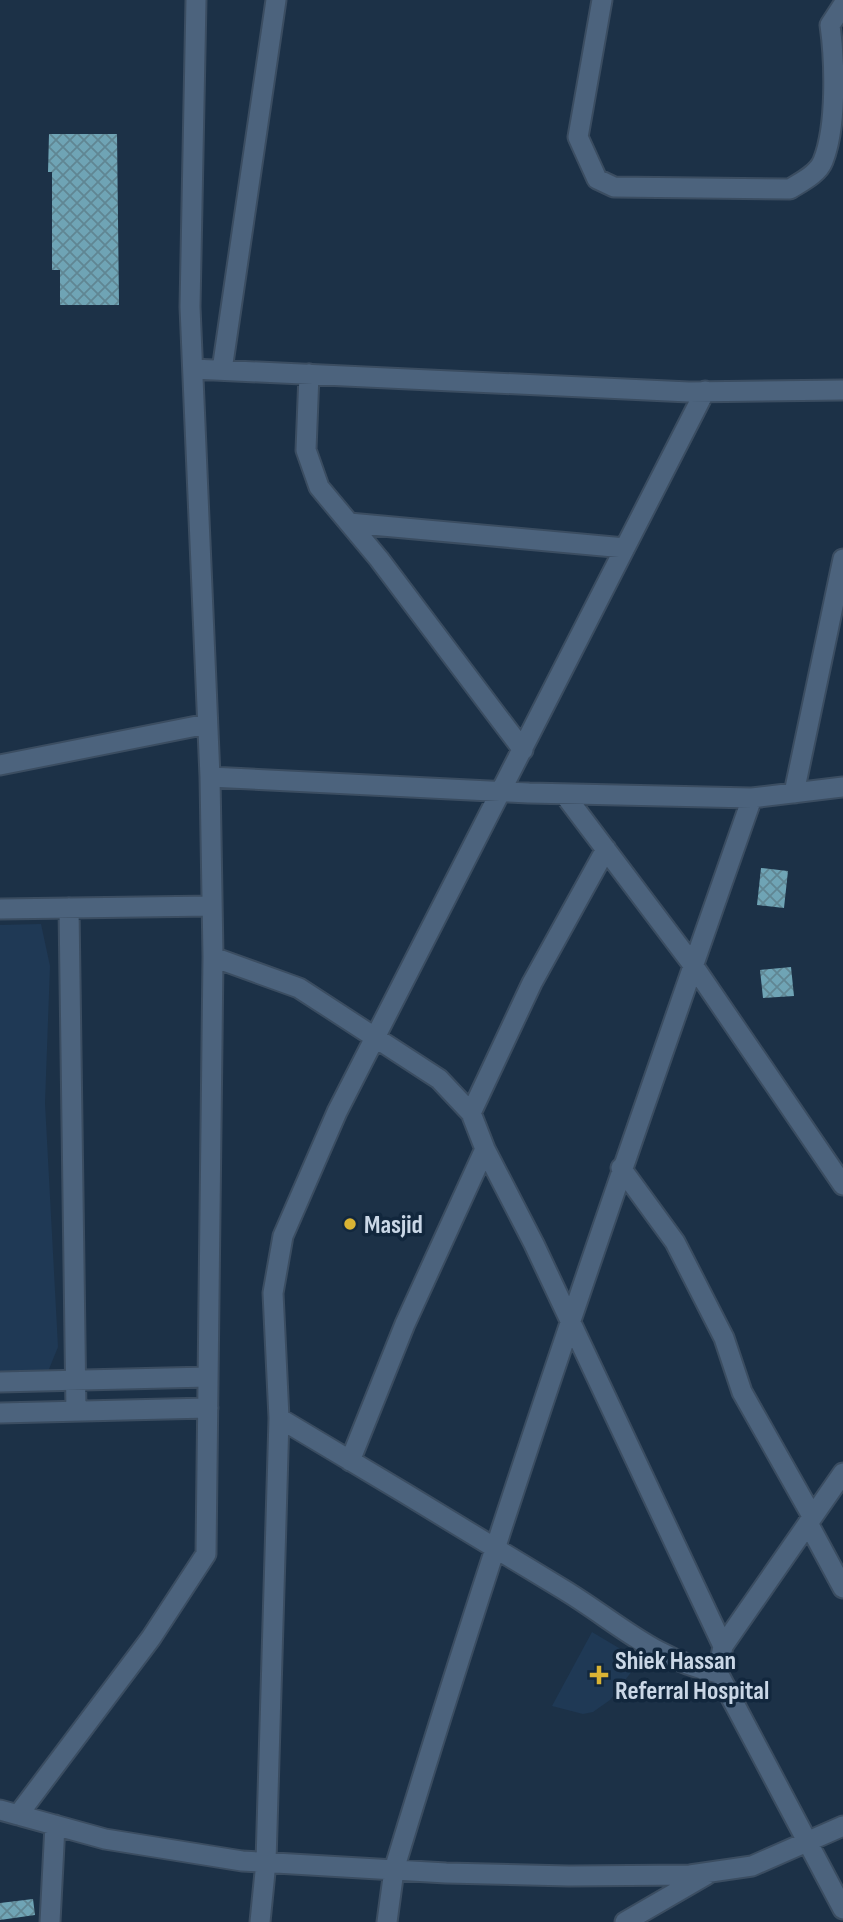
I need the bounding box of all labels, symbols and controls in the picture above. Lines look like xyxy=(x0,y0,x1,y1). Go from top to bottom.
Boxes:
place label: Masjid xyxy=(364,1210,423,1241)
marker: Masjid xyxy=(342,1216,358,1232)
place label: Shiek Hassan Referral Hospital xyxy=(615,1646,769,1707)
marker: Shiek Hassan Referral Hospital xyxy=(589,1665,609,1685)

